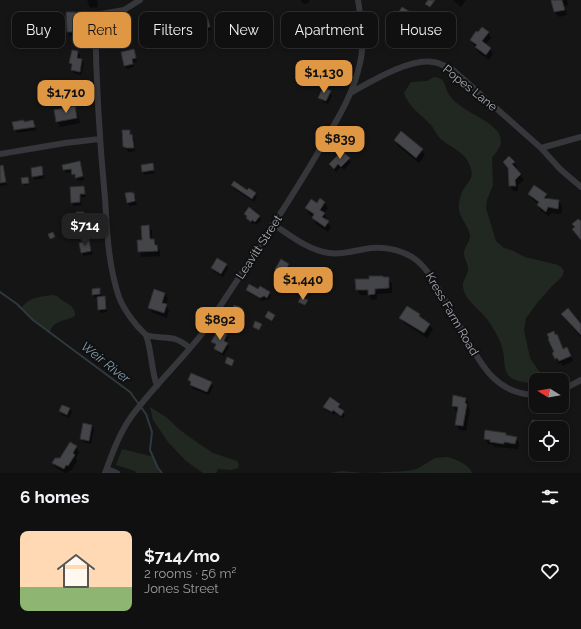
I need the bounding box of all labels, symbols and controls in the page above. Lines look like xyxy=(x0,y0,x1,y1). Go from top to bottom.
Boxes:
chip: Buy xyxy=(12,12,65,48)
chip: Rent xyxy=(73,12,131,48)
chip: Filters xyxy=(139,12,207,48)
chip: New xyxy=(215,12,273,48)
chip: Apartment xyxy=(281,12,378,48)
chip: House xyxy=(386,12,456,48)
pin: $1,130 xyxy=(291,60,357,94)
street label: Popes Lane xyxy=(440,62,500,114)
text: $1,130 xyxy=(304,65,344,80)
pin: $1,710 xyxy=(33,80,99,114)
text: $1,710 xyxy=(46,85,86,100)
pin: $839 xyxy=(316,126,364,160)
text: $839 xyxy=(324,131,356,146)
street label: Leavitt Street xyxy=(233,212,285,282)
pin: $714 xyxy=(61,213,109,247)
text: $714 xyxy=(70,218,100,233)
pin: $1,440 xyxy=(270,267,336,301)
street label: Kress Farm Road xyxy=(423,270,481,358)
text: $1,440 xyxy=(283,272,323,287)
pin: $892 xyxy=(196,307,244,341)
text: $892 xyxy=(204,312,236,327)
water label: Weir River xyxy=(78,339,134,386)
north arrow xyxy=(529,373,569,413)
map controls xyxy=(529,373,569,461)
button: locate xyxy=(529,421,569,461)
icon: filters xyxy=(539,486,561,508)
text: 6 homes xyxy=(20,487,89,507)
text: $714/mo xyxy=(144,546,220,566)
icon: home xyxy=(52,547,100,595)
icon: heart xyxy=(539,560,561,582)
text: 2 rooms · 56 m² xyxy=(144,566,236,581)
text: Jones Street xyxy=(144,581,219,596)

